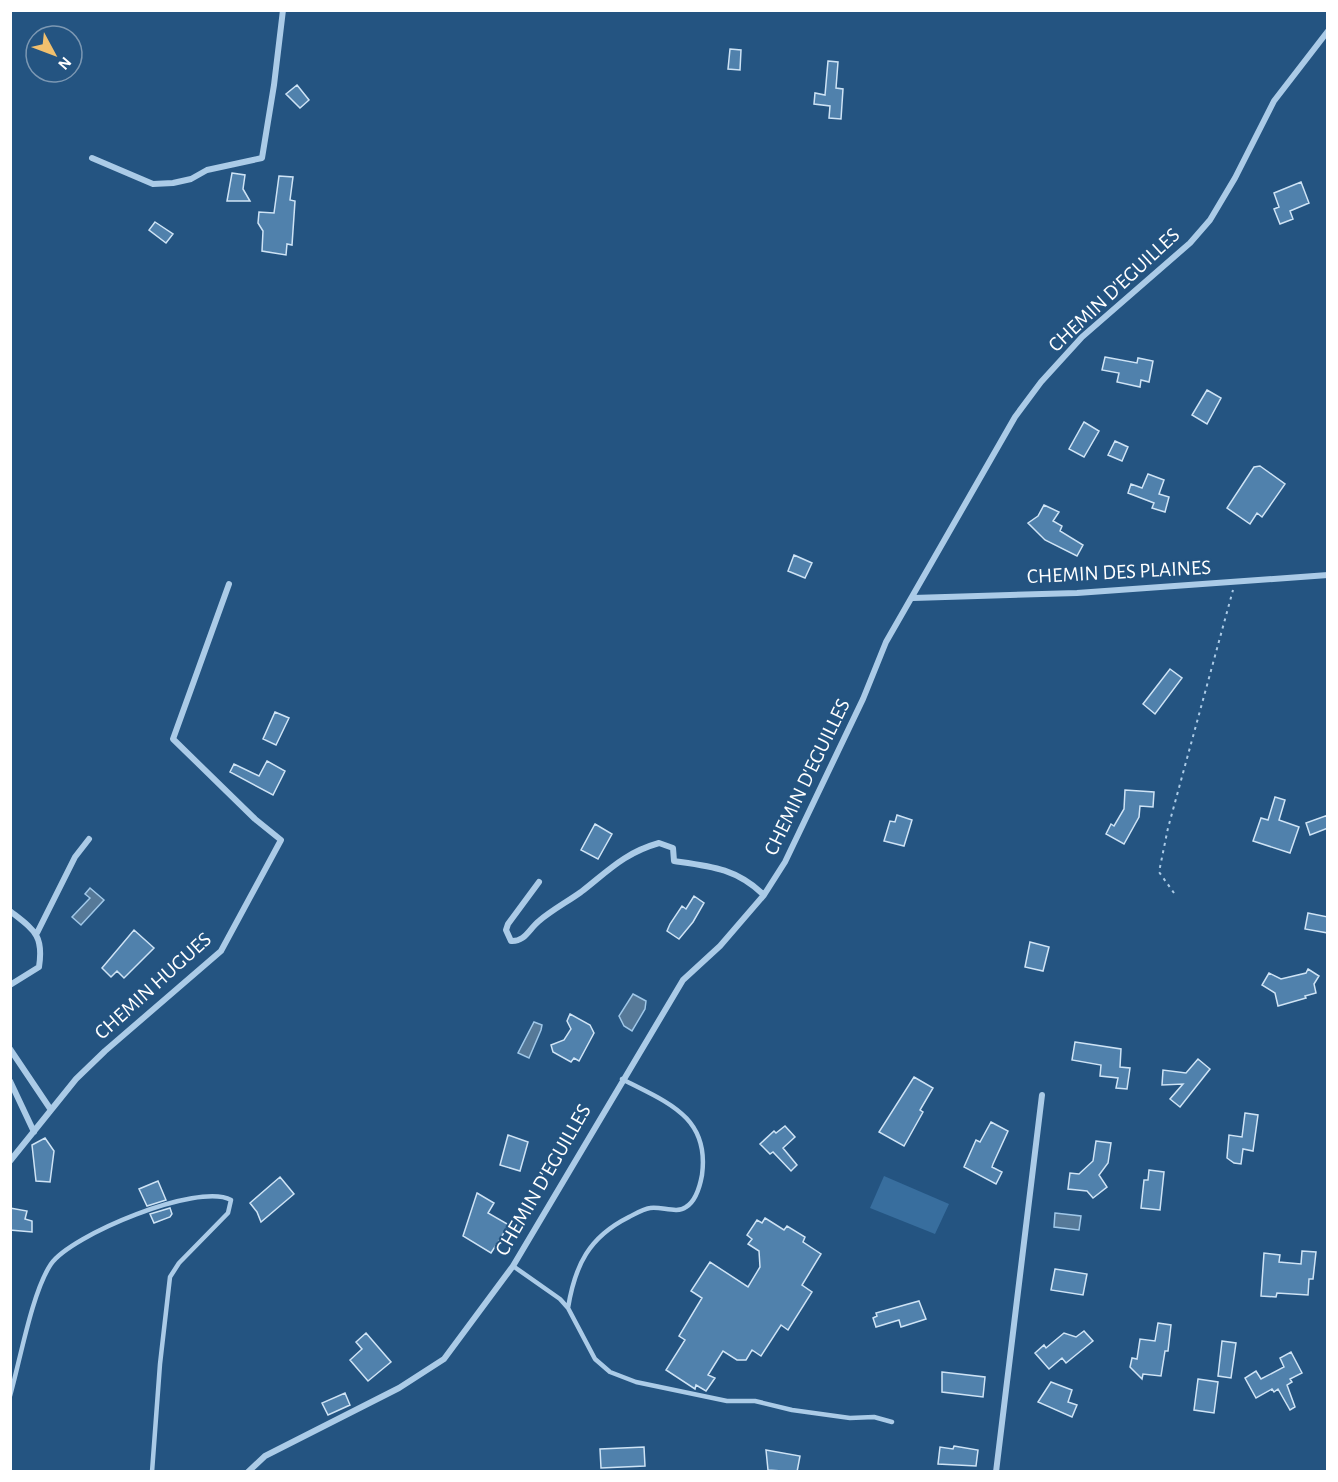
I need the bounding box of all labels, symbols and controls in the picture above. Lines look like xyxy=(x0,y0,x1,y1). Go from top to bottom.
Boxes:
north arrow xyxy=(24,24,84,84)
text: N xyxy=(55,54,74,73)
street label: CHEMIN D'EGUILLES xyxy=(1044,224,1184,356)
street label: CHEMIN DES PLAINES xyxy=(1026,557,1212,587)
street label: CHEMIN D'EGUILLES xyxy=(760,696,854,858)
street label: CHEMIN HUGUES xyxy=(91,928,215,1044)
street label: CHEMIN D'EGUILLES xyxy=(491,1101,595,1259)

